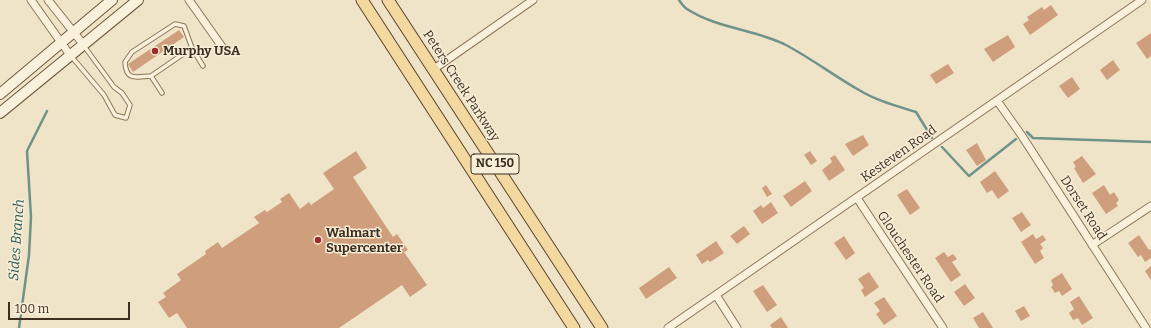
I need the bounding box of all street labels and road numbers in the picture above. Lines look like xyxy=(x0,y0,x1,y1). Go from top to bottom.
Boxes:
street label: Peters Creek Parkway xyxy=(419,28,503,144)
street label: Kesteven Road xyxy=(858,122,940,186)
road number: NC 150 xyxy=(471,154,519,174)
street label: Dorset Road xyxy=(1056,173,1110,243)
street label: Glouchester Road xyxy=(874,208,946,306)

